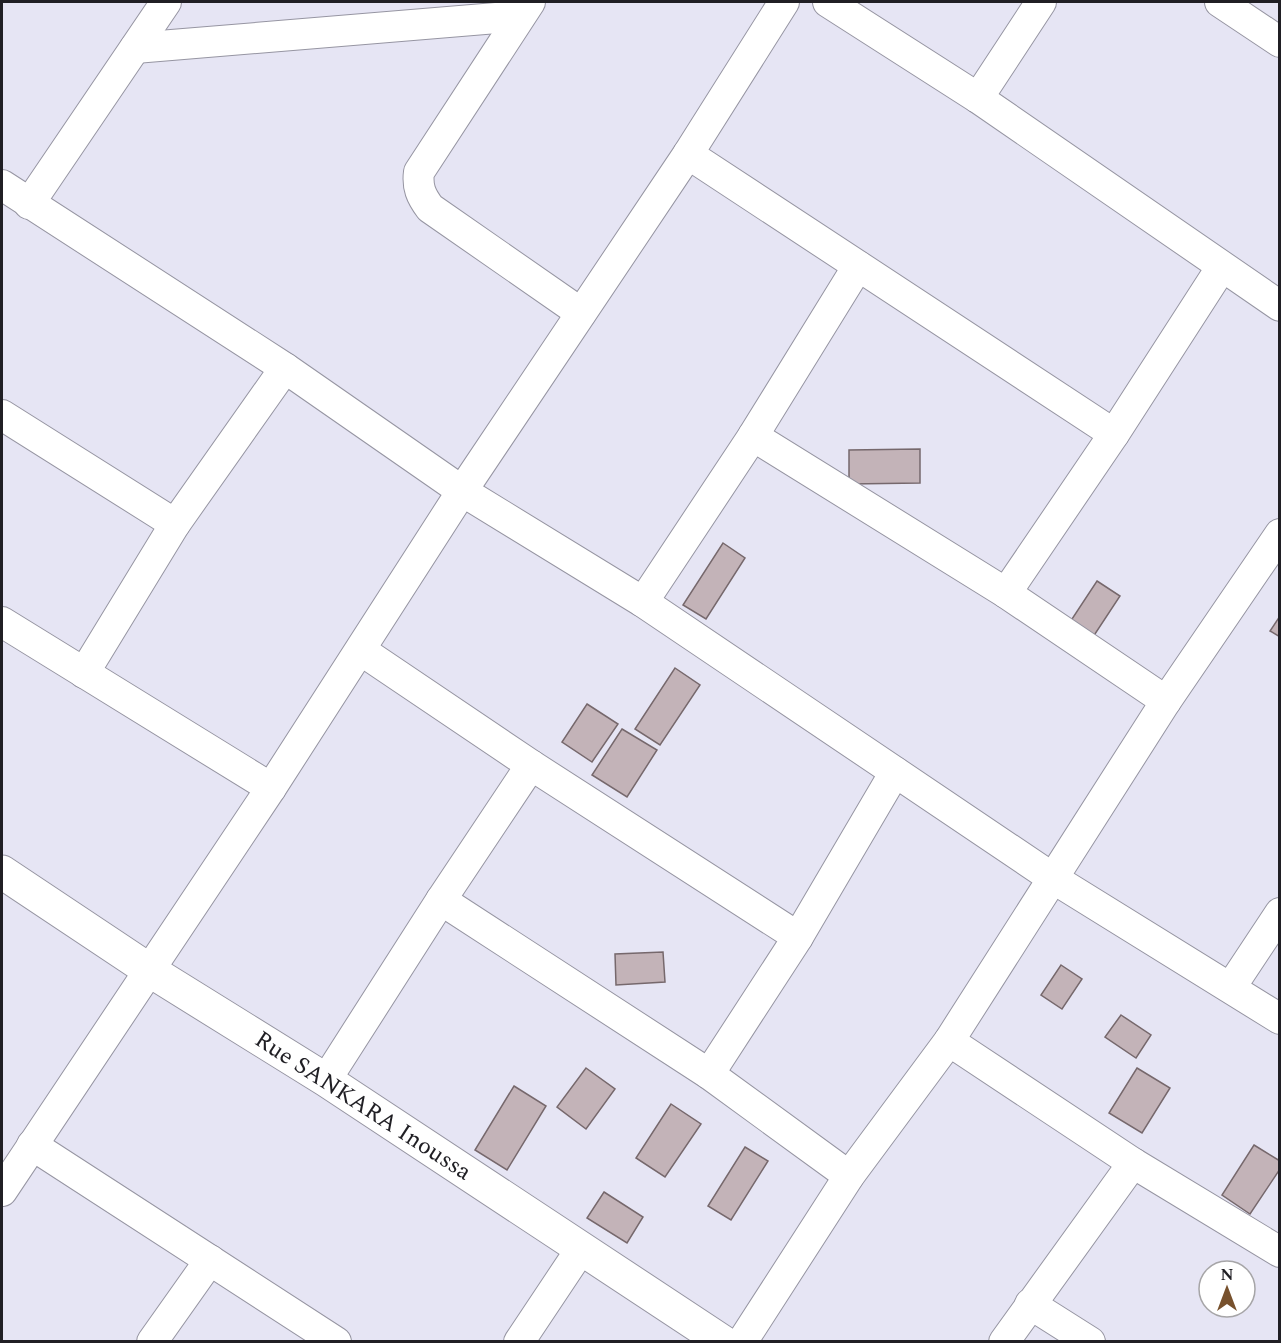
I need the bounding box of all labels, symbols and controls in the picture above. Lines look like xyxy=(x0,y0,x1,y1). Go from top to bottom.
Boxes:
street label: Rue SANKARA Inoussa xyxy=(247,1022,479,1190)
north arrow xyxy=(1197,1259,1257,1319)
text: N xyxy=(1220,1263,1234,1287)

